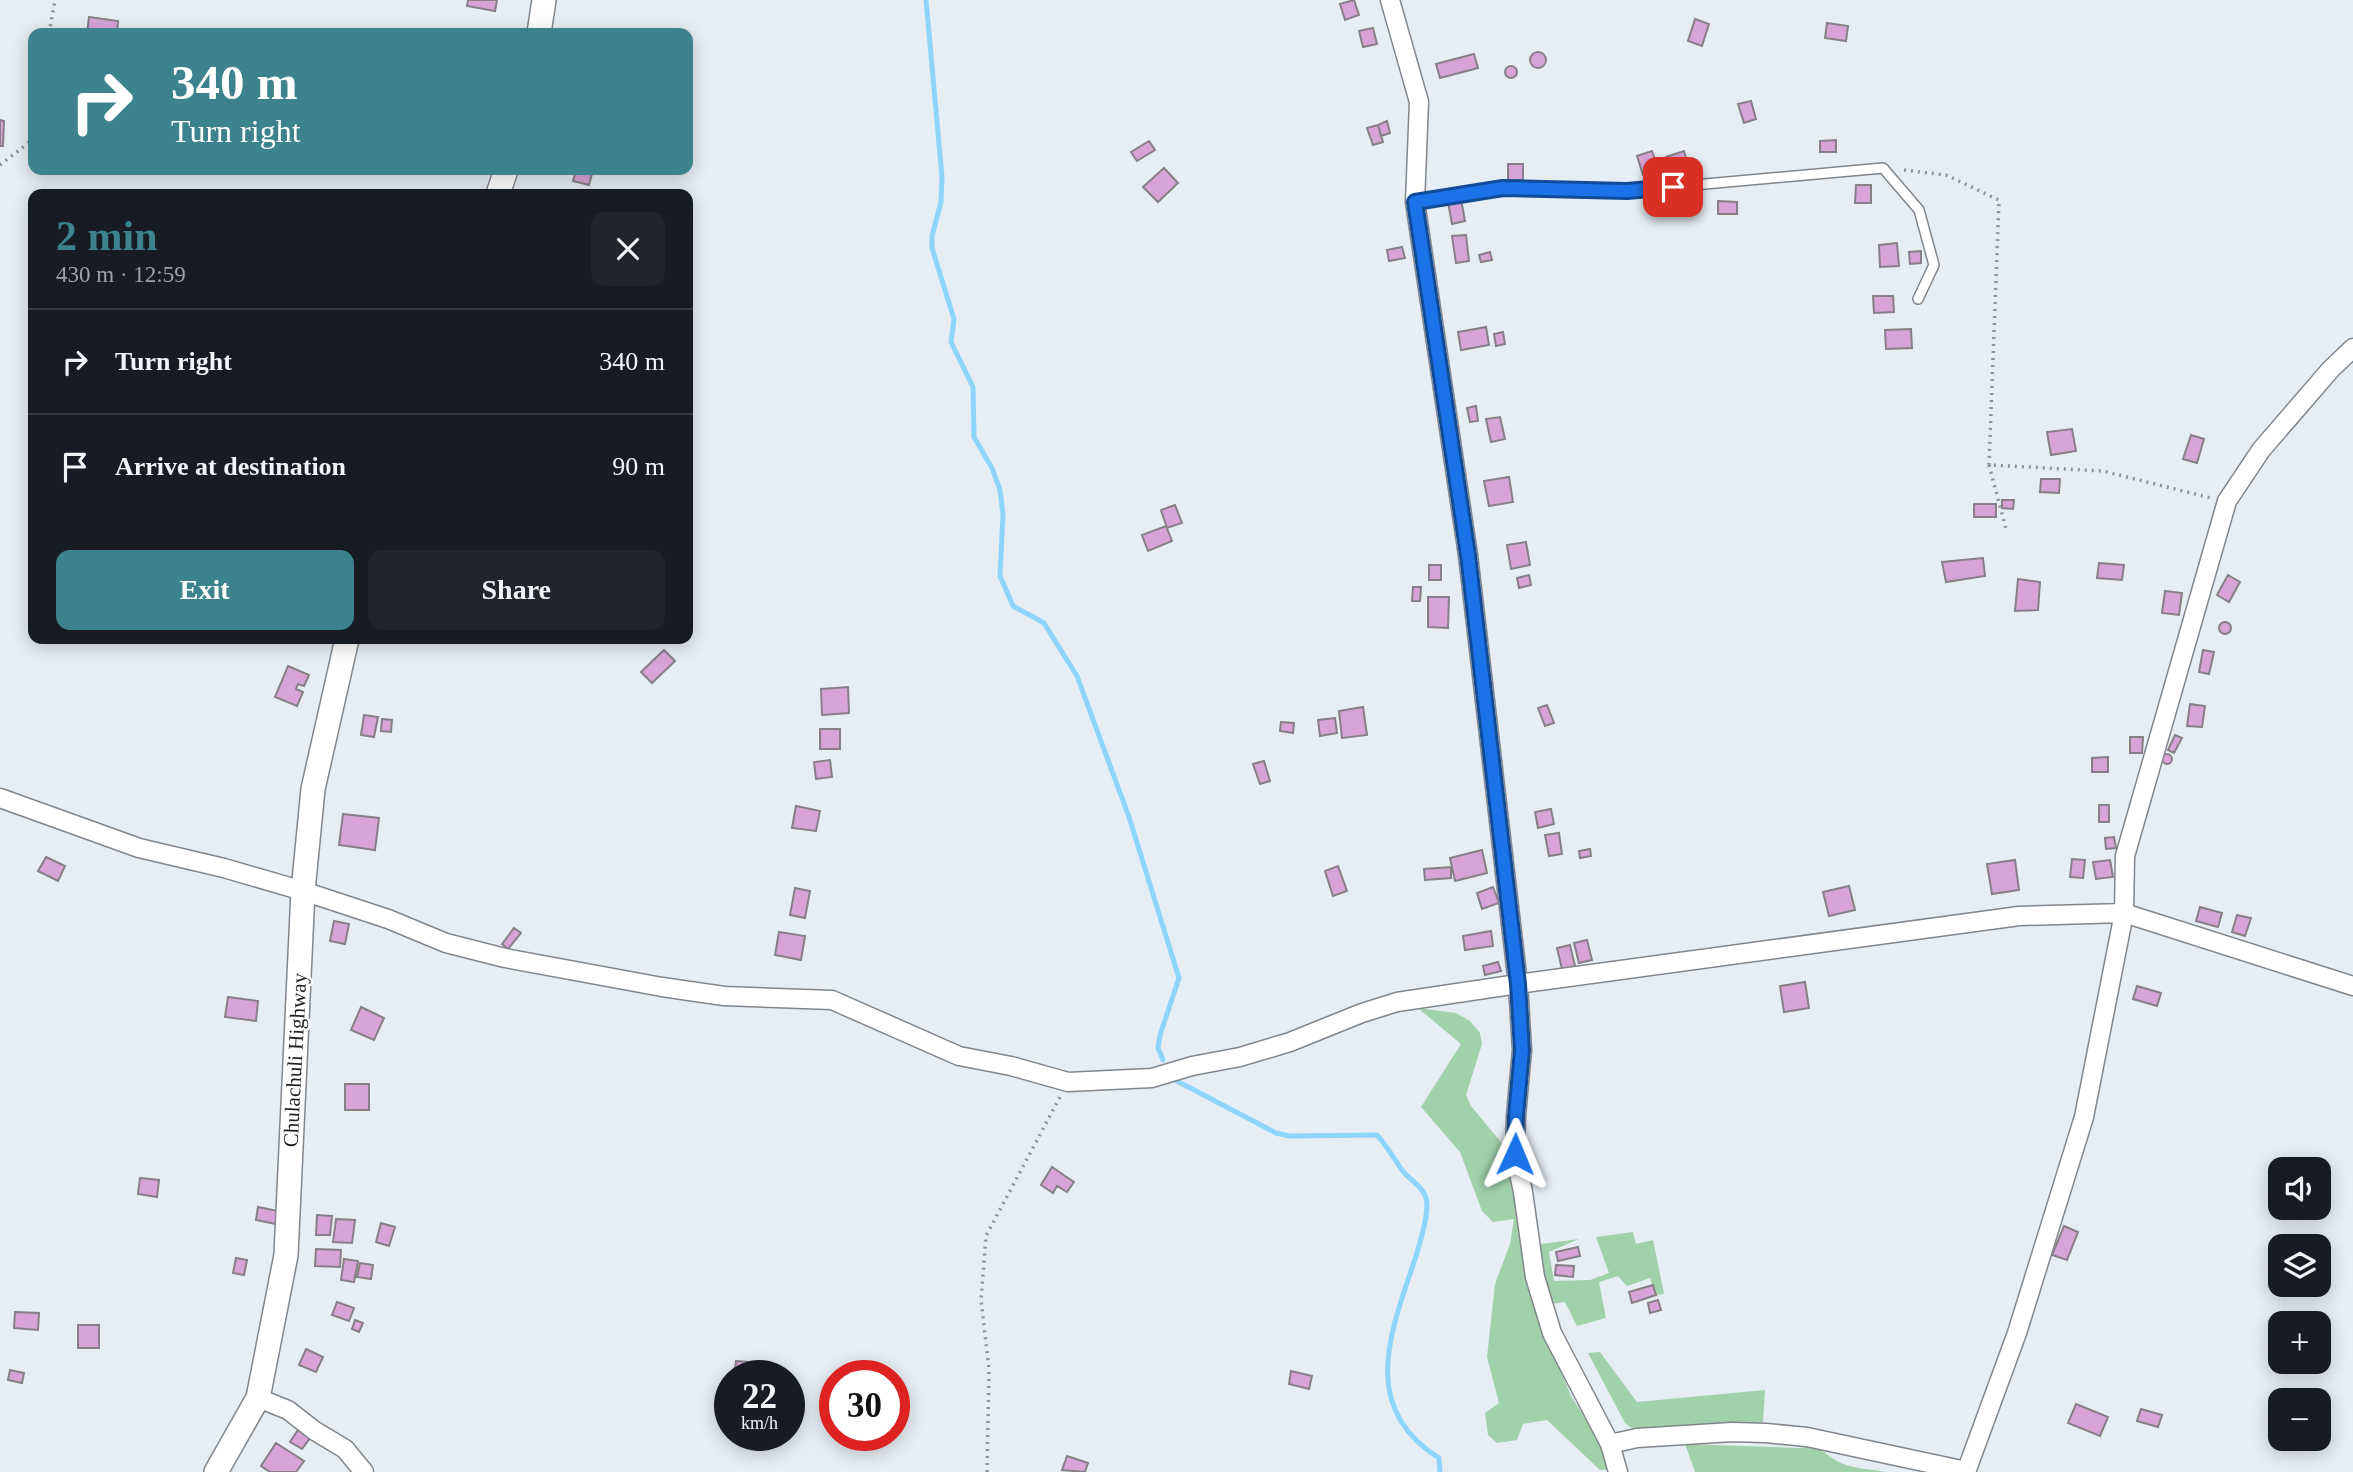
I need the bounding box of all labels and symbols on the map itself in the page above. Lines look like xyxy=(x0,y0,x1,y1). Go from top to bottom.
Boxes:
pin xyxy=(1643,157,1703,217)
street label: Chulachuli Highway xyxy=(278,972,312,1148)
position arrow xyxy=(1478,1117,1552,1191)
speed limit sign: 30 xyxy=(819,1360,910,1451)

